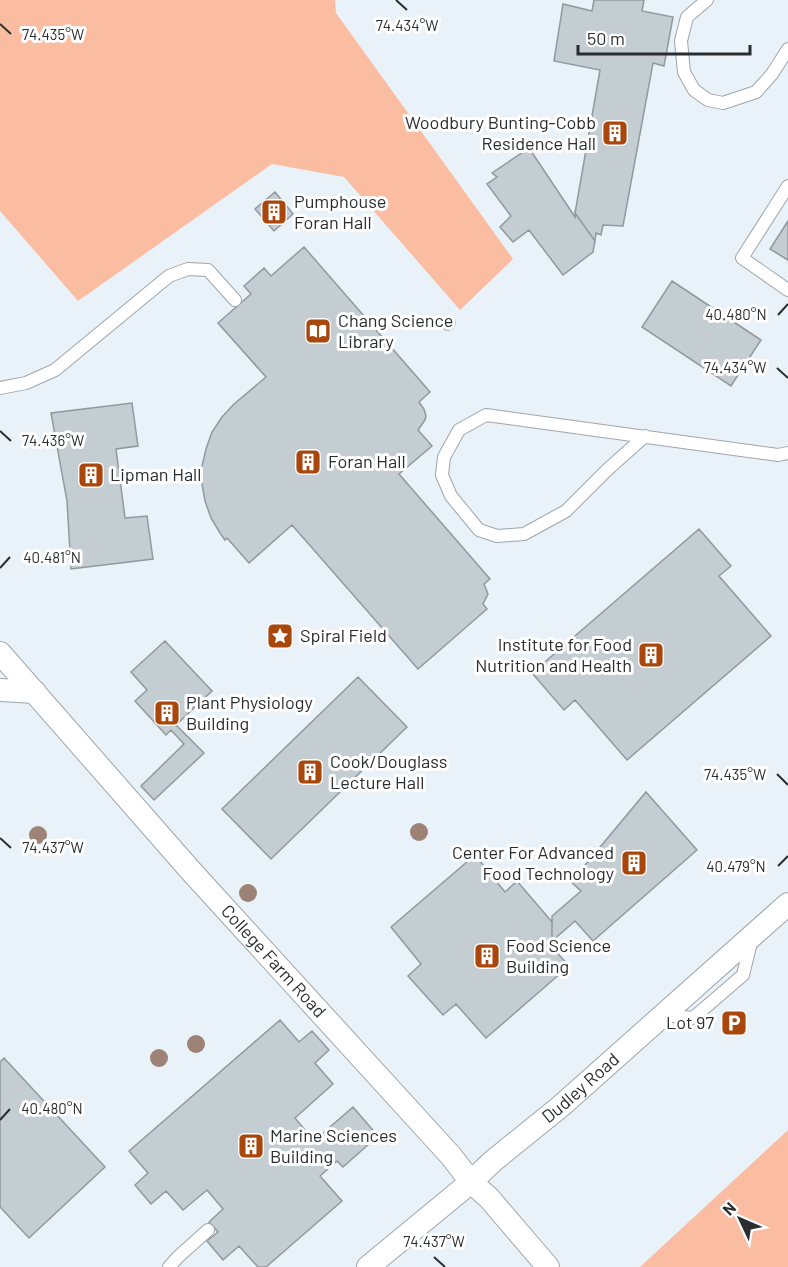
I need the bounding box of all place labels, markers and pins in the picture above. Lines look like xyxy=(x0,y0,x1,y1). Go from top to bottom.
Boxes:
place label: Woodbury Bunting-Cobb Residence Hall xyxy=(405,111,596,154)
building icon: Woodbury Bunting-Cobb Residence Hall xyxy=(600,118,630,148)
place label: Pumphouse Foran Hall xyxy=(294,190,386,233)
building icon: Pumphouse Foran Hall xyxy=(259,197,289,227)
place label: Chang Science Library xyxy=(338,309,453,352)
library icon: Chang Science Library xyxy=(303,316,333,346)
building icon: Foran Hall xyxy=(293,447,323,477)
place label: Foran Hall xyxy=(328,450,406,472)
building icon: Lipman Hall xyxy=(76,460,106,490)
place label: Lipman Hall xyxy=(110,463,201,485)
place icon: Spiral Field xyxy=(265,621,295,651)
place label: Spiral Field xyxy=(300,624,387,646)
place label: Institute for Food Nutrition and Health xyxy=(475,633,632,676)
building icon: Institute for Food Nutrition and Health xyxy=(636,640,666,670)
place label: Plant Physiology Building xyxy=(186,691,313,734)
building icon: Plant Physiology Building xyxy=(152,698,182,728)
place label: Cook/Douglass Lecture Hall xyxy=(330,750,447,793)
building icon: Cook/Douglass Lecture Hall xyxy=(295,757,325,787)
place label: Center For Advanced Food Technology xyxy=(452,841,614,884)
building icon: Center For Advanced Food Technology xyxy=(619,848,649,878)
place label: Food Science Building xyxy=(506,934,611,977)
building icon: Food Science Building xyxy=(472,941,502,971)
parking icon: Lot 97 xyxy=(719,1008,749,1038)
place label: Lot 97 xyxy=(666,1011,714,1033)
place label: Marine Sciences Building xyxy=(270,1124,397,1167)
building icon: Marine Sciences Building xyxy=(236,1131,266,1161)

